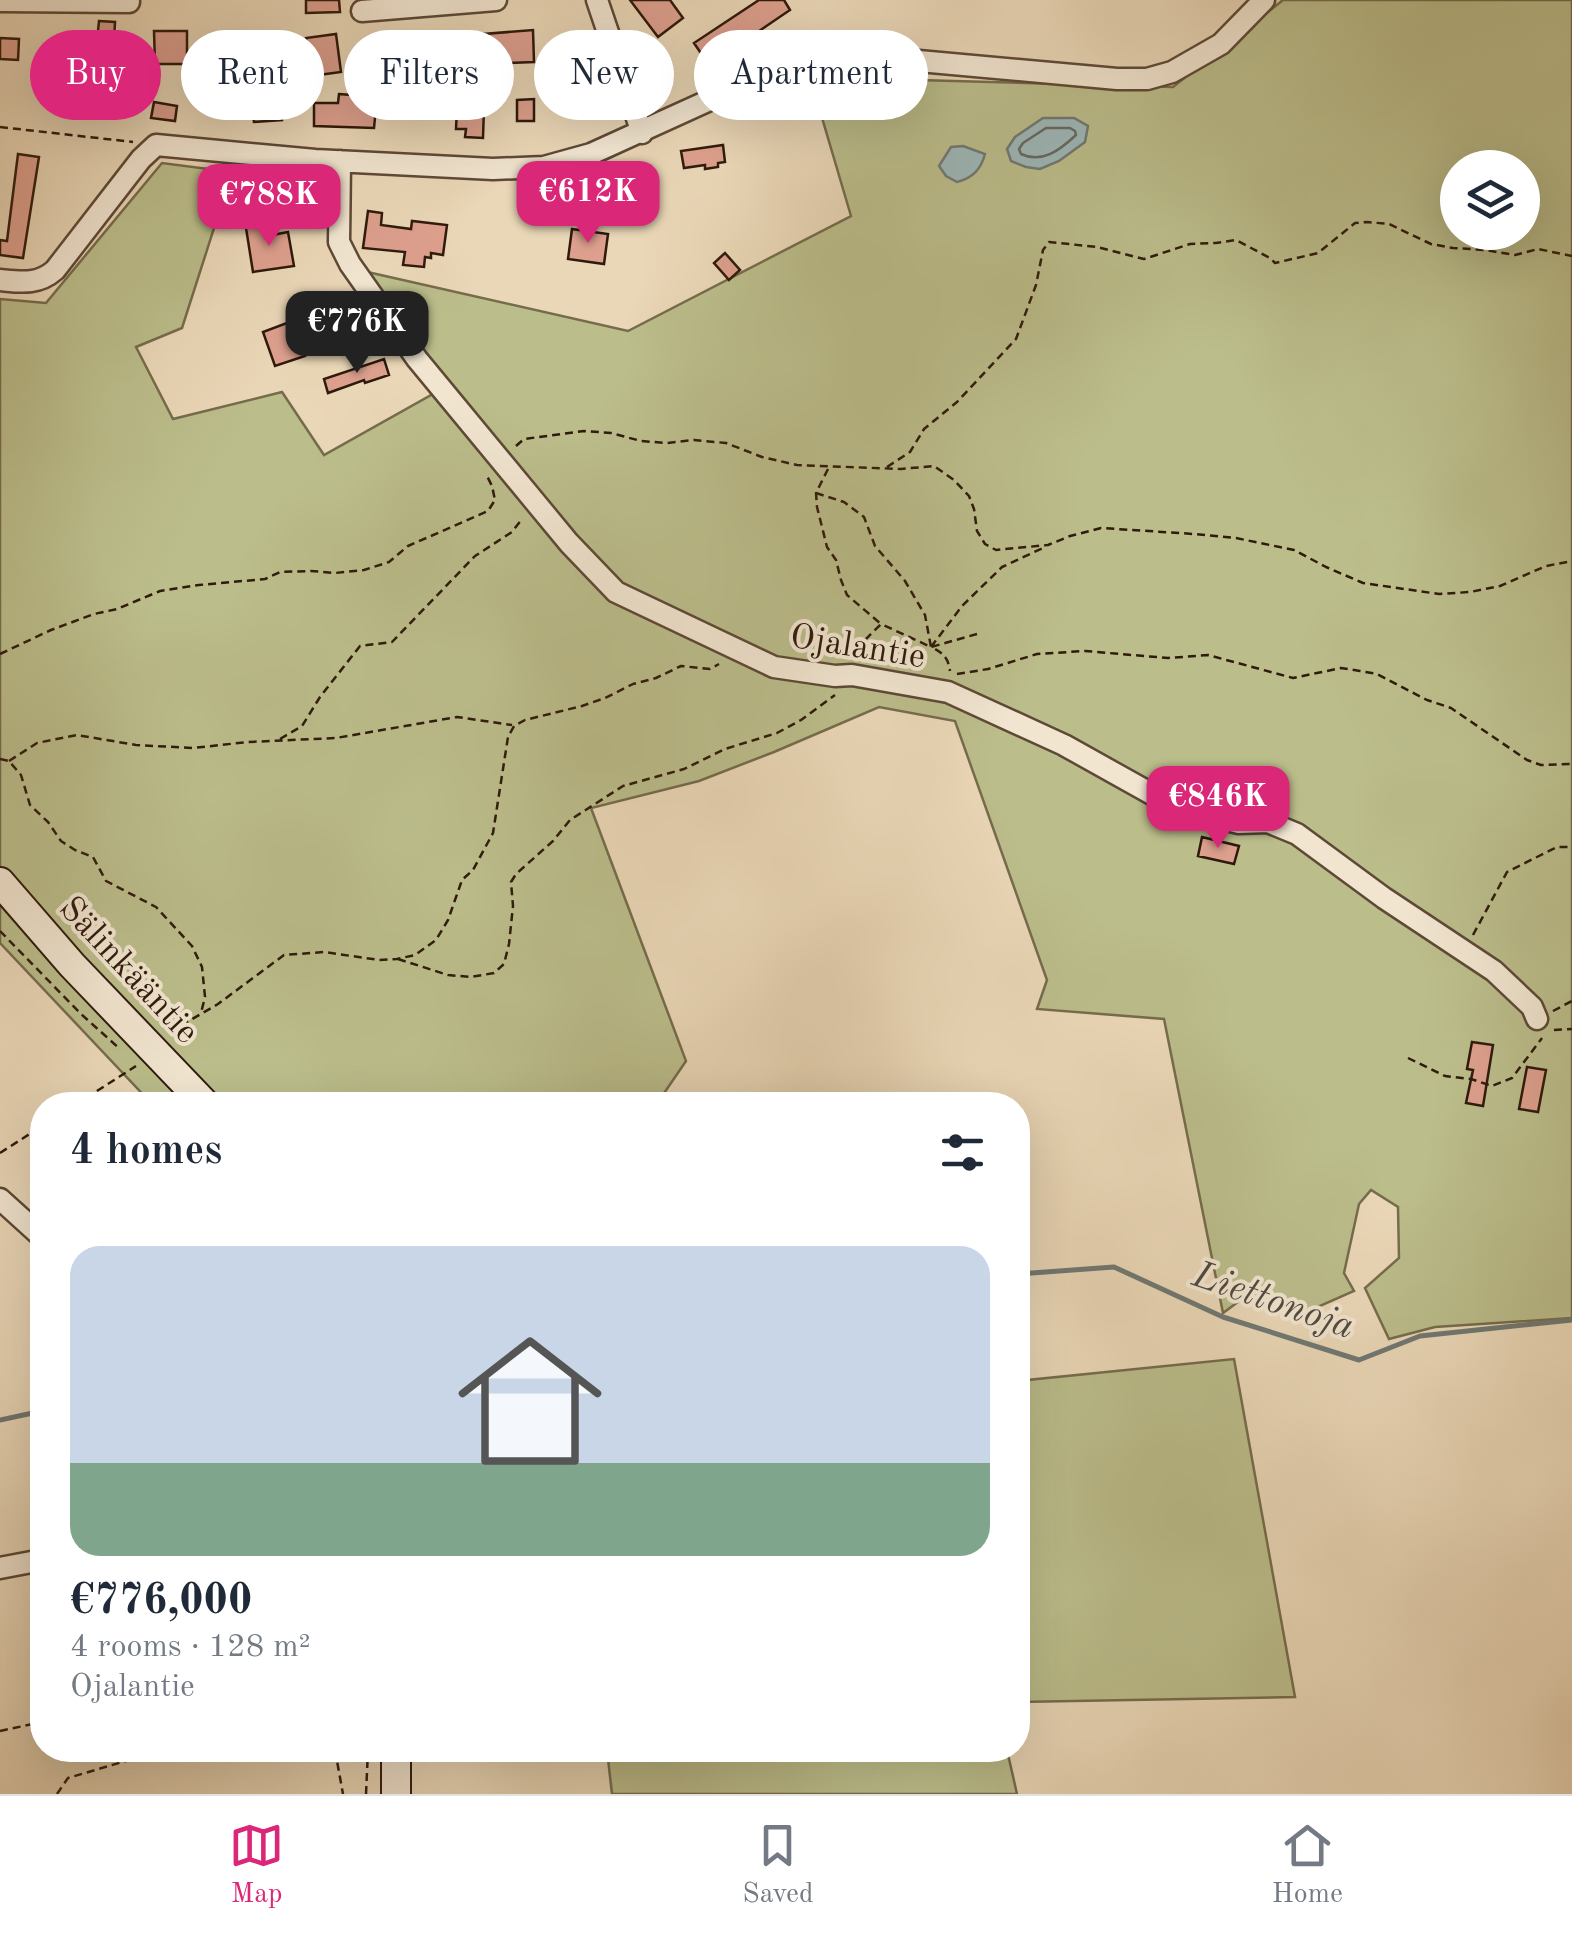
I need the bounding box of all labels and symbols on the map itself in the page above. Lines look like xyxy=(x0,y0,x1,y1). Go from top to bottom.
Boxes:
pin: €612K xyxy=(518,161,658,246)
pin: €788K xyxy=(199,164,339,249)
pin: €776K xyxy=(287,291,427,376)
street label: Ojalantie xyxy=(787,620,928,675)
pin: €846K xyxy=(1148,766,1288,851)
street label: Sälinkääntie xyxy=(52,891,204,1051)
water label: Liettonoja xyxy=(1186,1256,1359,1347)

